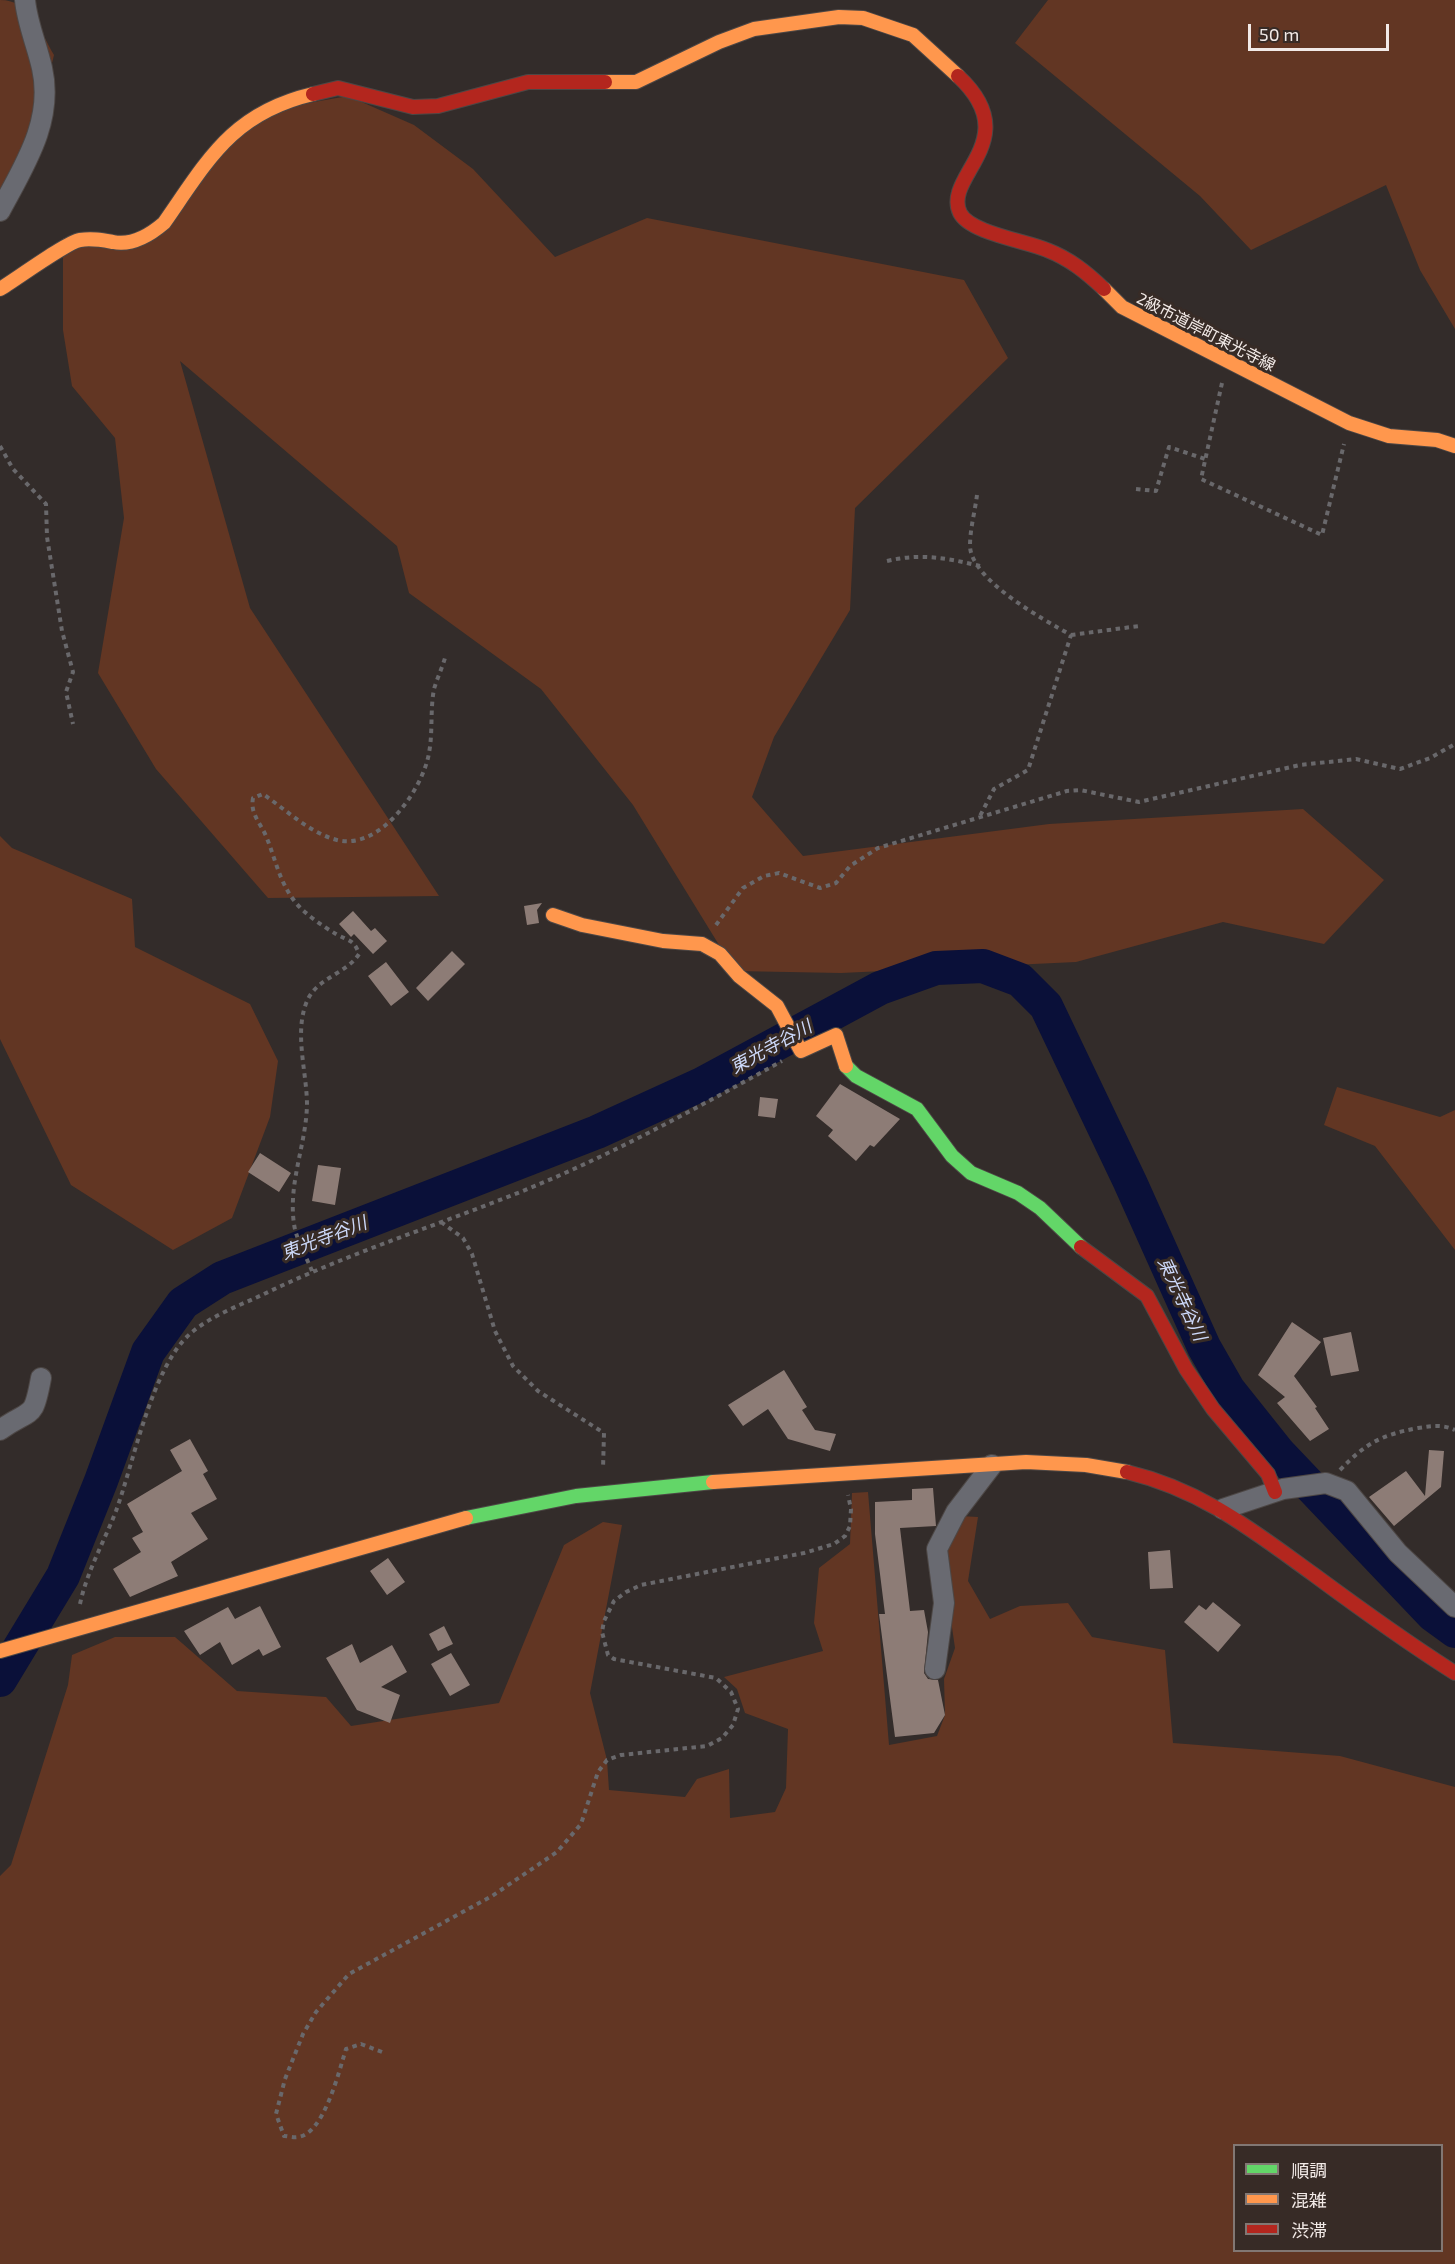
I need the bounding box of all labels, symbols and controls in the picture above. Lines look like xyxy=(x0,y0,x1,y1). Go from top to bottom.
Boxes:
scale bar xyxy=(1251,12,1392,50)
text: 50 m xyxy=(1259,23,1299,45)
street label: 2級市道岸町東光寺線 xyxy=(1133,289,1279,375)
water label: 東光寺谷川 xyxy=(726,1016,816,1078)
water label: 東光寺谷川 xyxy=(278,1212,370,1264)
water label: 東光寺谷川 xyxy=(1153,1254,1211,1344)
legend xyxy=(1233,2144,1443,2252)
text: 順調 xyxy=(1291,2159,1327,2181)
text: 混雑 xyxy=(1291,2189,1327,2211)
text: 渋滞 xyxy=(1291,2219,1327,2241)

